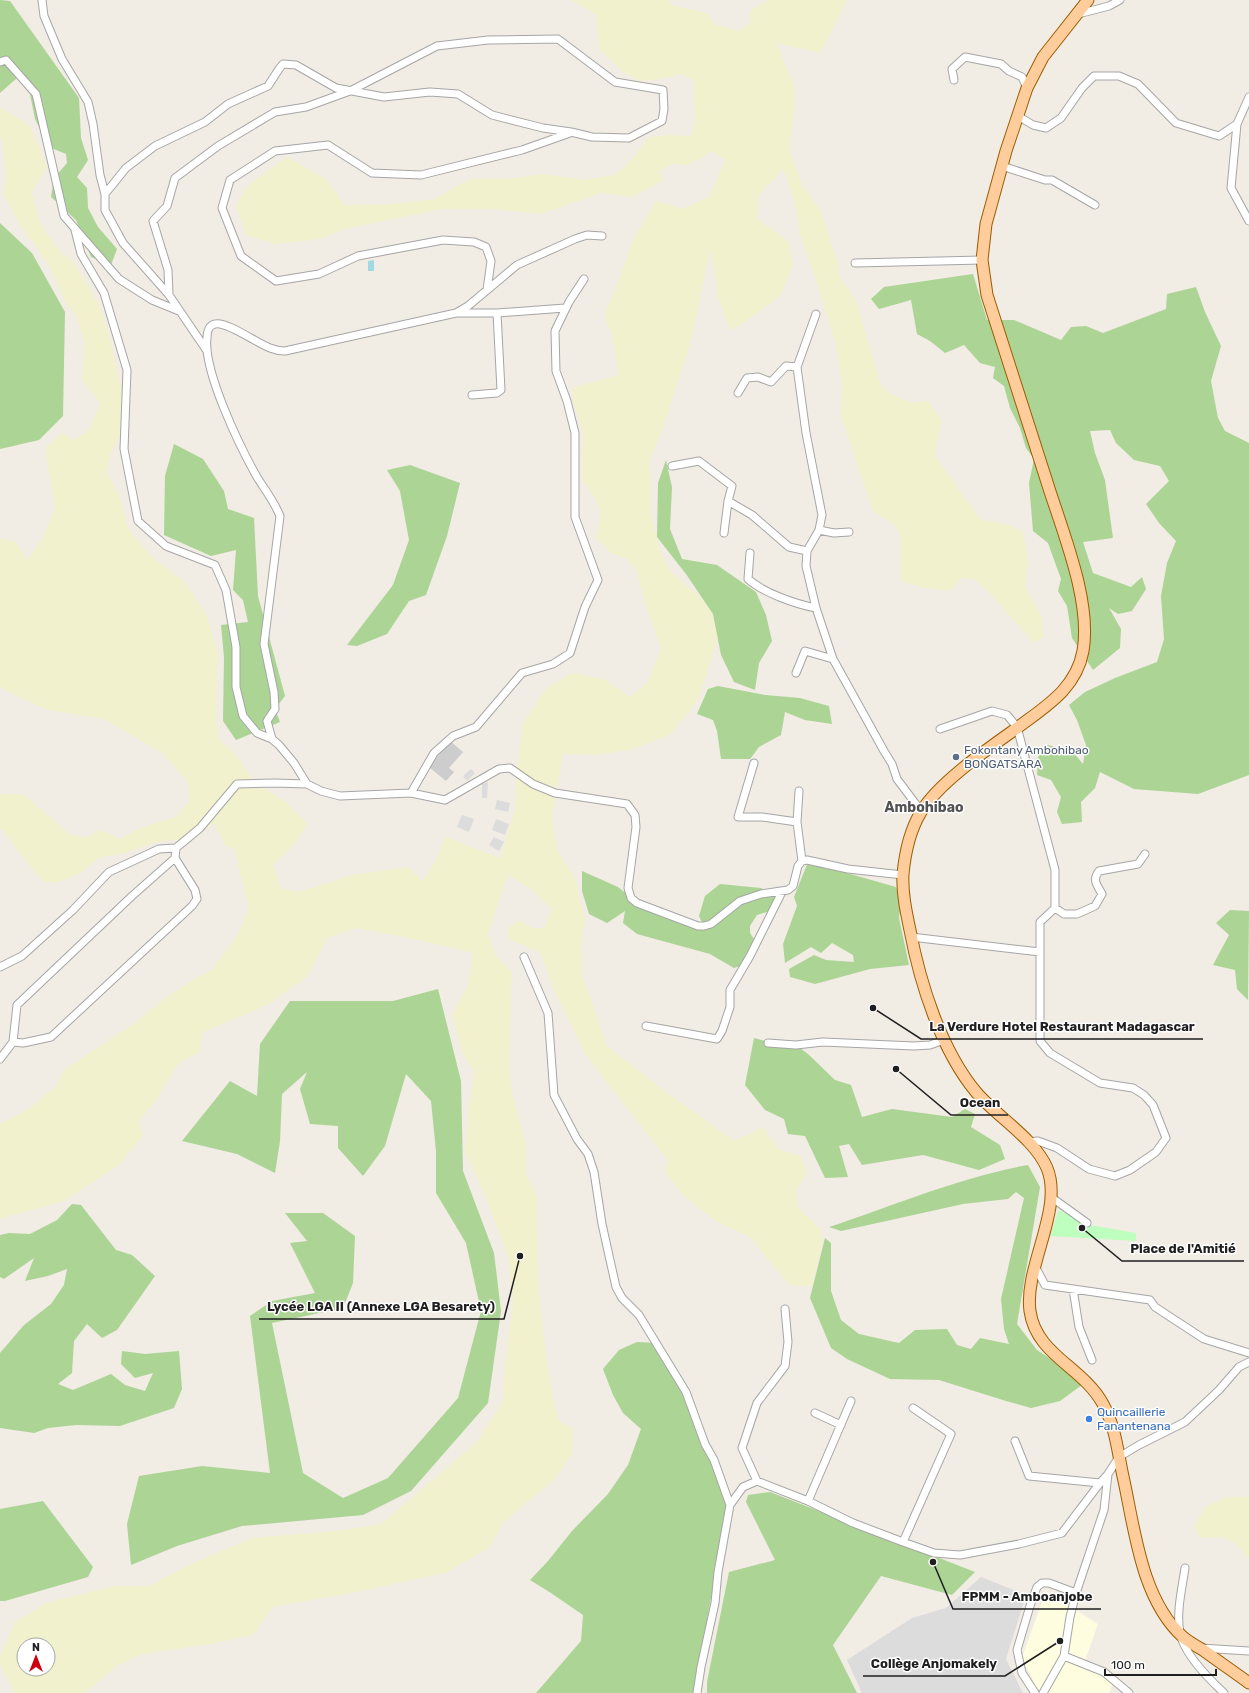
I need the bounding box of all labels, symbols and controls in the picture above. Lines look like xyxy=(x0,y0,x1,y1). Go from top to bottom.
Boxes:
place label: Fokontany Ambohibao BONGATSARA xyxy=(964,743,1089,771)
marker: Fokontany Ambohibao BONGATSARA xyxy=(951,752,961,762)
district label: Ambohibao xyxy=(885,799,964,816)
callout: La Verdure Hotel Restaurant Madagascar xyxy=(921,1014,1203,1039)
text: La Verdure Hotel Restaurant Madagascar xyxy=(929,1019,1195,1034)
callout: Ocean xyxy=(951,1090,1008,1115)
text: Ocean xyxy=(960,1095,1000,1110)
callout: Place de l'Amitié xyxy=(1122,1236,1244,1261)
text: Place de l'Amitié xyxy=(1130,1241,1236,1256)
callout: Lycée LGA II (Annexe LGA Besarety) xyxy=(259,1294,504,1319)
text: Lycée LGA II (Annexe LGA Besarety) xyxy=(267,1299,495,1314)
place label: Quincaillerie Fanantenana xyxy=(1097,1405,1171,1433)
marker: Quincaillerie Fanantenana xyxy=(1084,1414,1094,1424)
callout: FPMM - Amboanjobe xyxy=(953,1584,1101,1609)
text: FPMM - Amboanjobe xyxy=(962,1589,1093,1604)
north arrow xyxy=(16,1637,56,1677)
text: N xyxy=(32,1641,40,1654)
callout: Collège Anjomakely xyxy=(863,1651,1005,1676)
scale bar xyxy=(1105,1651,1216,1677)
text: Collège Anjomakely xyxy=(871,1656,997,1671)
text: 100 m xyxy=(1111,1658,1145,1672)

